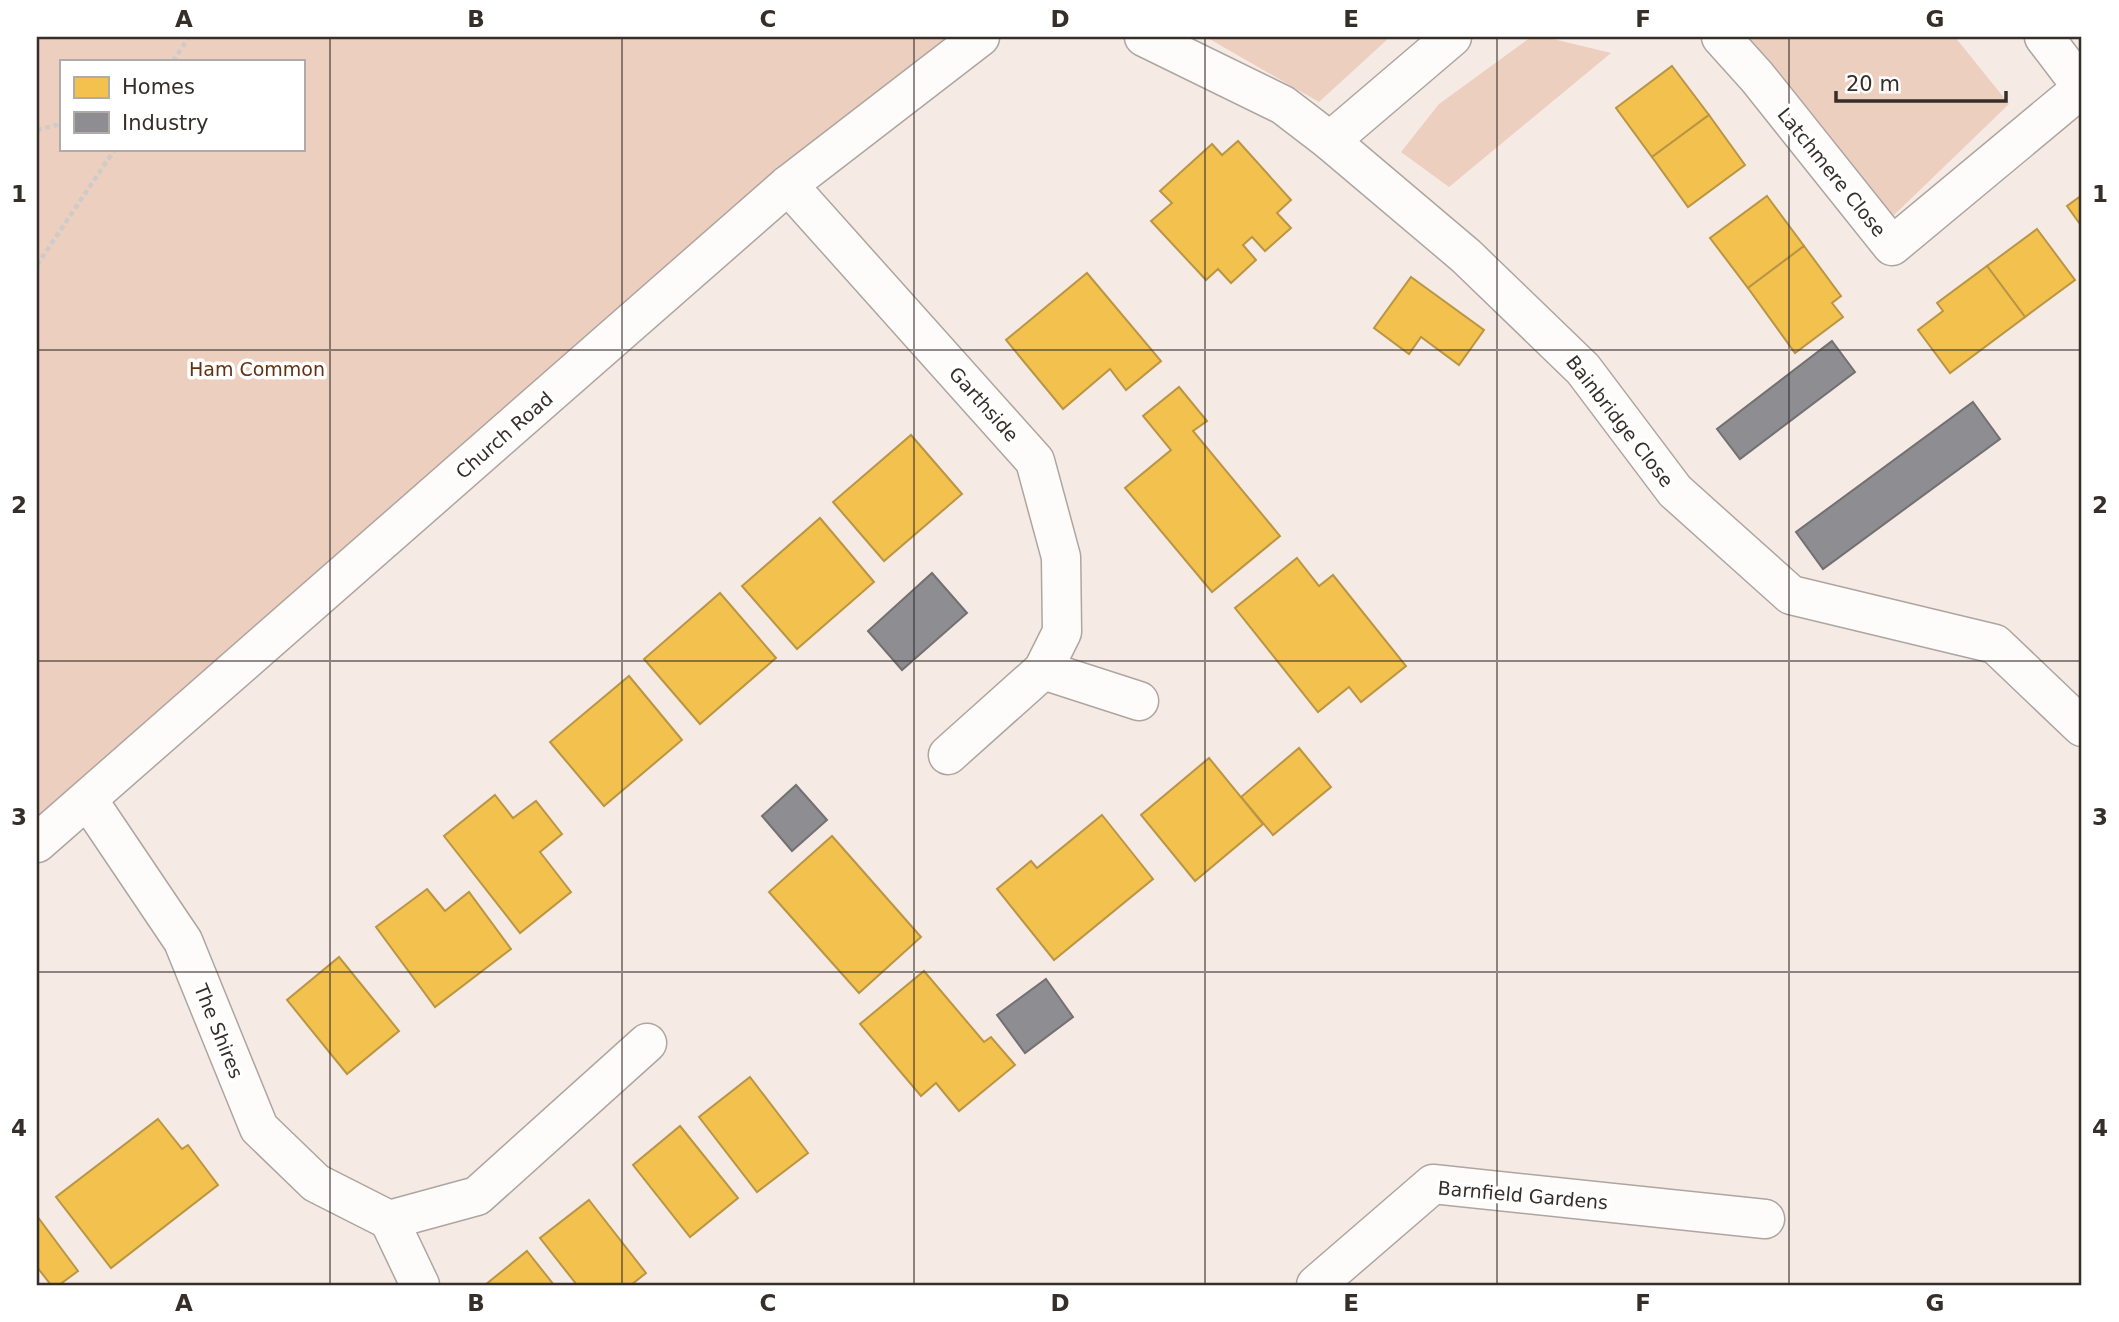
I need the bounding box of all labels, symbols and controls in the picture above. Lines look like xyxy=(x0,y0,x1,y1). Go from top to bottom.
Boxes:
text: A xyxy=(175,6,193,32)
text: B xyxy=(467,6,485,32)
text: C xyxy=(760,6,776,32)
text: D xyxy=(1050,6,1070,32)
text: E xyxy=(1343,6,1359,32)
text: F xyxy=(1635,6,1651,32)
text: G xyxy=(1926,6,1944,32)
legend xyxy=(60,60,304,150)
scale bar xyxy=(1836,60,2005,104)
text: 20 m xyxy=(1846,72,1900,96)
text: Homes xyxy=(122,75,195,99)
street label: Latchmere Close xyxy=(1773,103,1891,241)
text: Industry xyxy=(122,111,208,135)
text: 1 xyxy=(11,181,27,207)
text: 1 xyxy=(2092,181,2108,207)
street label: Bainbridge Close xyxy=(1562,351,1678,491)
park label: Ham Common xyxy=(189,358,325,380)
street label: Garthside xyxy=(945,362,1023,446)
street label: Church Road xyxy=(451,387,557,483)
text: 2 xyxy=(11,492,27,518)
text: 2 xyxy=(2092,492,2108,518)
text: 3 xyxy=(11,804,27,830)
text: 3 xyxy=(2092,804,2108,830)
street label: The Shires xyxy=(190,980,248,1081)
text: 4 xyxy=(11,1115,27,1141)
text: 4 xyxy=(2092,1115,2108,1141)
street label: Barnfield Gardens xyxy=(1437,1177,1609,1213)
text: A xyxy=(175,1290,193,1316)
text: B xyxy=(467,1290,485,1316)
text: C xyxy=(760,1290,776,1316)
text: D xyxy=(1050,1290,1070,1316)
text: E xyxy=(1343,1290,1359,1316)
text: F xyxy=(1635,1290,1651,1316)
text: G xyxy=(1926,1290,1944,1316)

